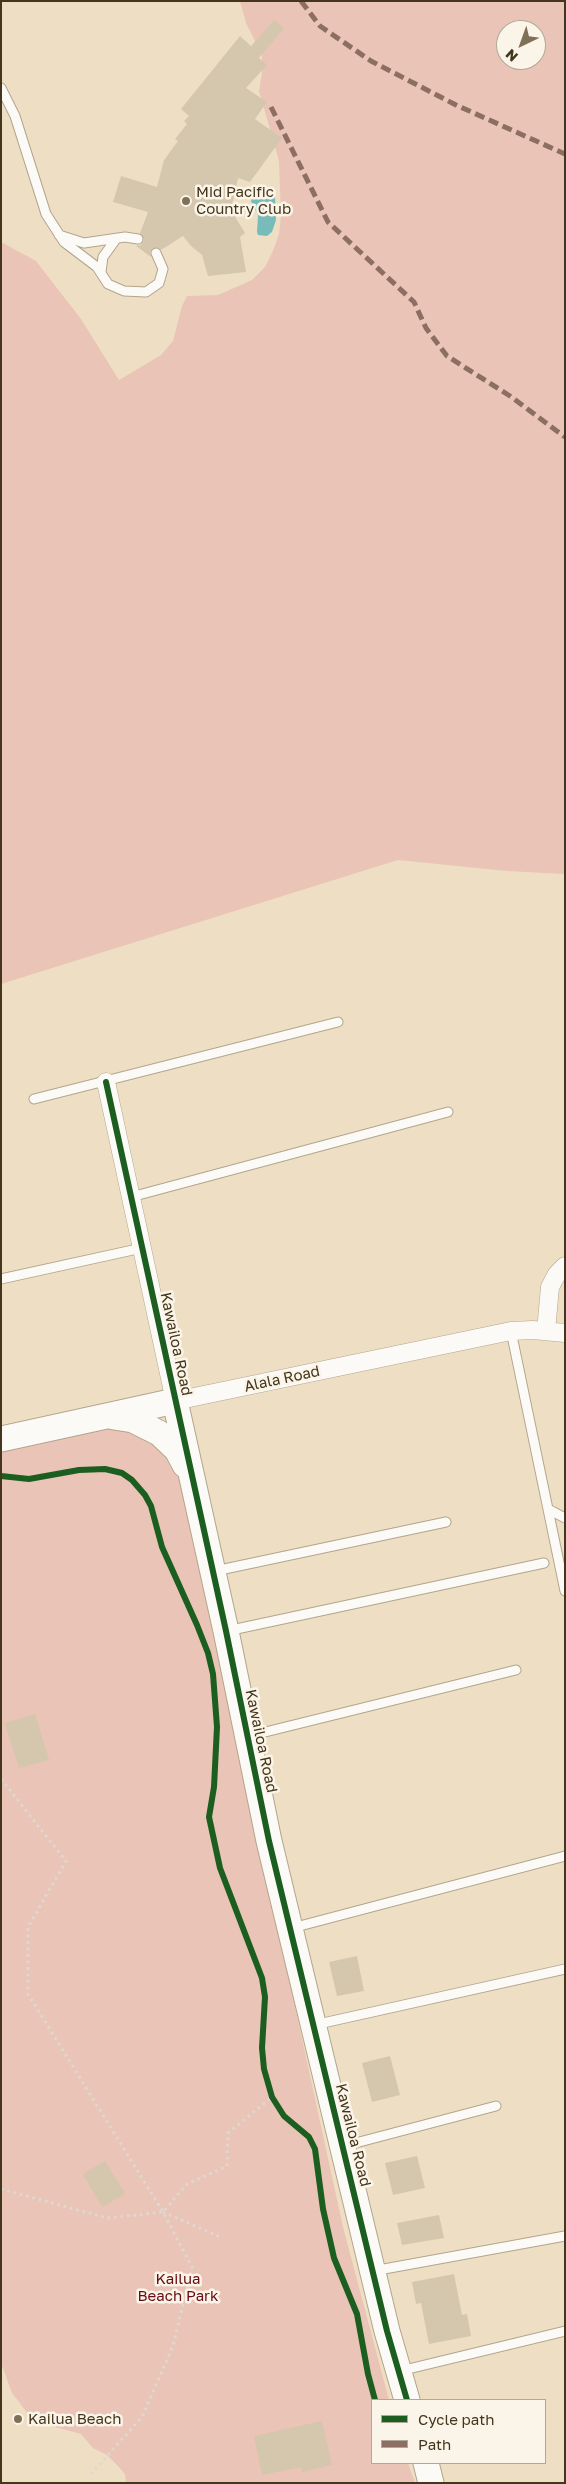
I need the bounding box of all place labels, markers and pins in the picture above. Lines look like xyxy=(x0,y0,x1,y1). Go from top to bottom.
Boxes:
place label: Mid Pacific Country Club xyxy=(196,183,291,218)
marker: Mid Pacific Country Club xyxy=(180,195,192,207)
place label: Kailua Beach xyxy=(28,2410,121,2428)
marker: Kailua Beach xyxy=(12,2413,24,2425)

